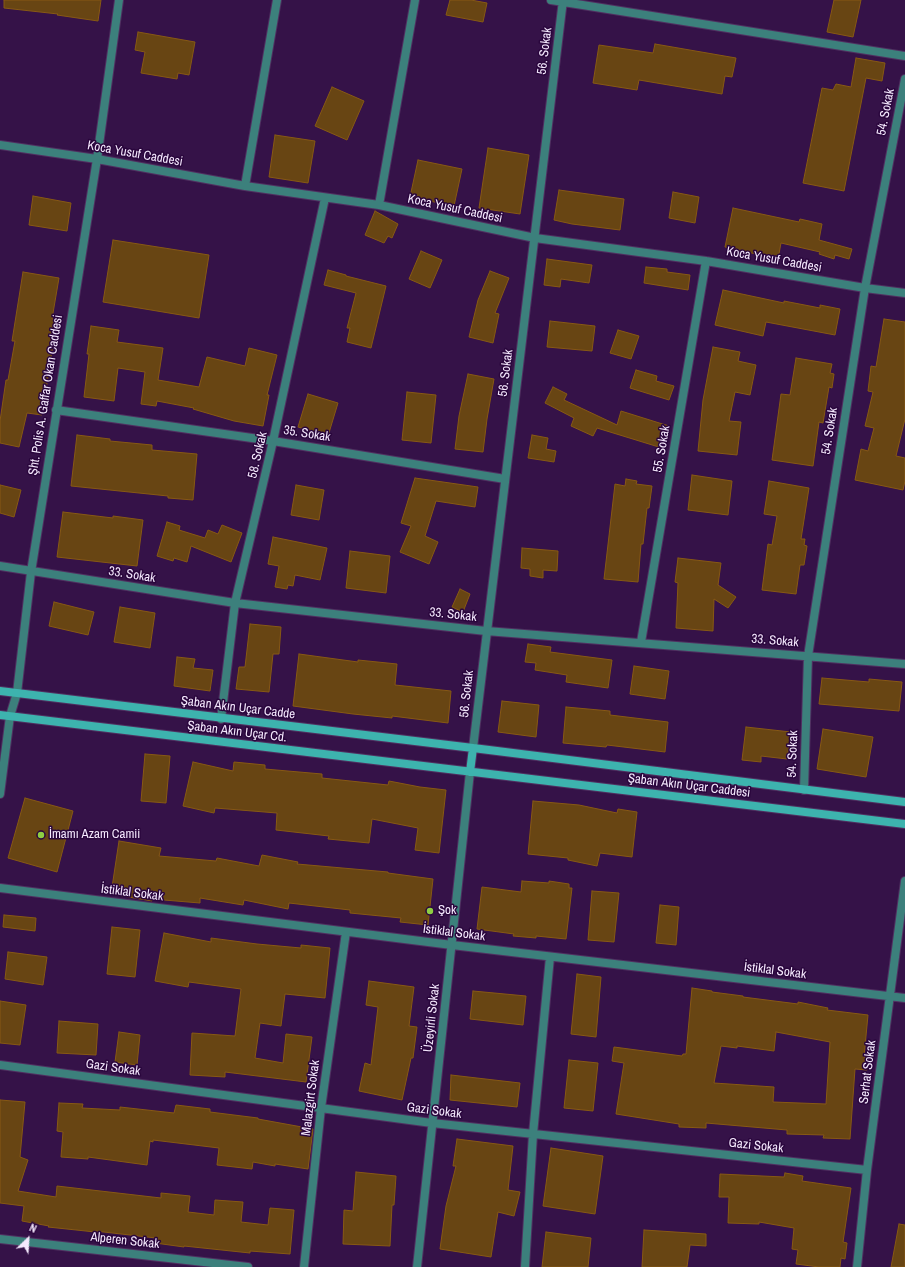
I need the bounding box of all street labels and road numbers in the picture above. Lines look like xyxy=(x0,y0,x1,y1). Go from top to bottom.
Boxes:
street label: 56. Sokak xyxy=(534,27,556,75)
street label: 54. Sokak xyxy=(874,87,898,137)
street label: Koca Yusuf Caddesi xyxy=(86,138,184,170)
street label: Koca Yusuf Caddesi xyxy=(406,191,504,227)
street label: Koca Yusuf Caddesi xyxy=(725,244,823,276)
street label: Şht. Polis A. Gaffar Okan Caddesi xyxy=(26,314,66,476)
street label: 56. Sokak xyxy=(495,349,517,397)
street label: 54. Sokak xyxy=(819,406,841,456)
street label: 35. Sokak xyxy=(282,423,332,445)
street label: 55. Sokak xyxy=(650,424,674,474)
street label: 58. Sokak xyxy=(245,430,271,480)
street label: 33. Sokak xyxy=(107,564,157,586)
street label: 33. Sokak xyxy=(429,605,477,625)
street label: 33. Sokak xyxy=(751,631,799,651)
street label: 56. Sokak xyxy=(457,670,477,718)
street label: Şaban Akın Uçar Cadde xyxy=(180,693,296,723)
street label: Şaban Akın Uçar Cd. xyxy=(186,718,288,746)
street label: 54. Sokak xyxy=(784,730,802,778)
street label: Şaban Akın Uçar Caddesi xyxy=(627,771,751,801)
street label: İstiklal Sokak xyxy=(100,881,164,905)
street label: İstiklal Sokak xyxy=(422,921,486,945)
street label: İstiklal Sokak xyxy=(743,959,807,983)
street label: Üzeyirli Sokak xyxy=(421,983,443,1053)
street label: Serhat Sokak xyxy=(856,1039,880,1105)
street label: Gazi Sokak xyxy=(85,1056,141,1080)
street label: Malazgirt Sokak xyxy=(299,1059,323,1137)
street label: Gazi Sokak xyxy=(406,1100,462,1122)
street label: Gazi Sokak xyxy=(728,1135,784,1157)
street label: Alperen Sokak xyxy=(90,1230,160,1252)

